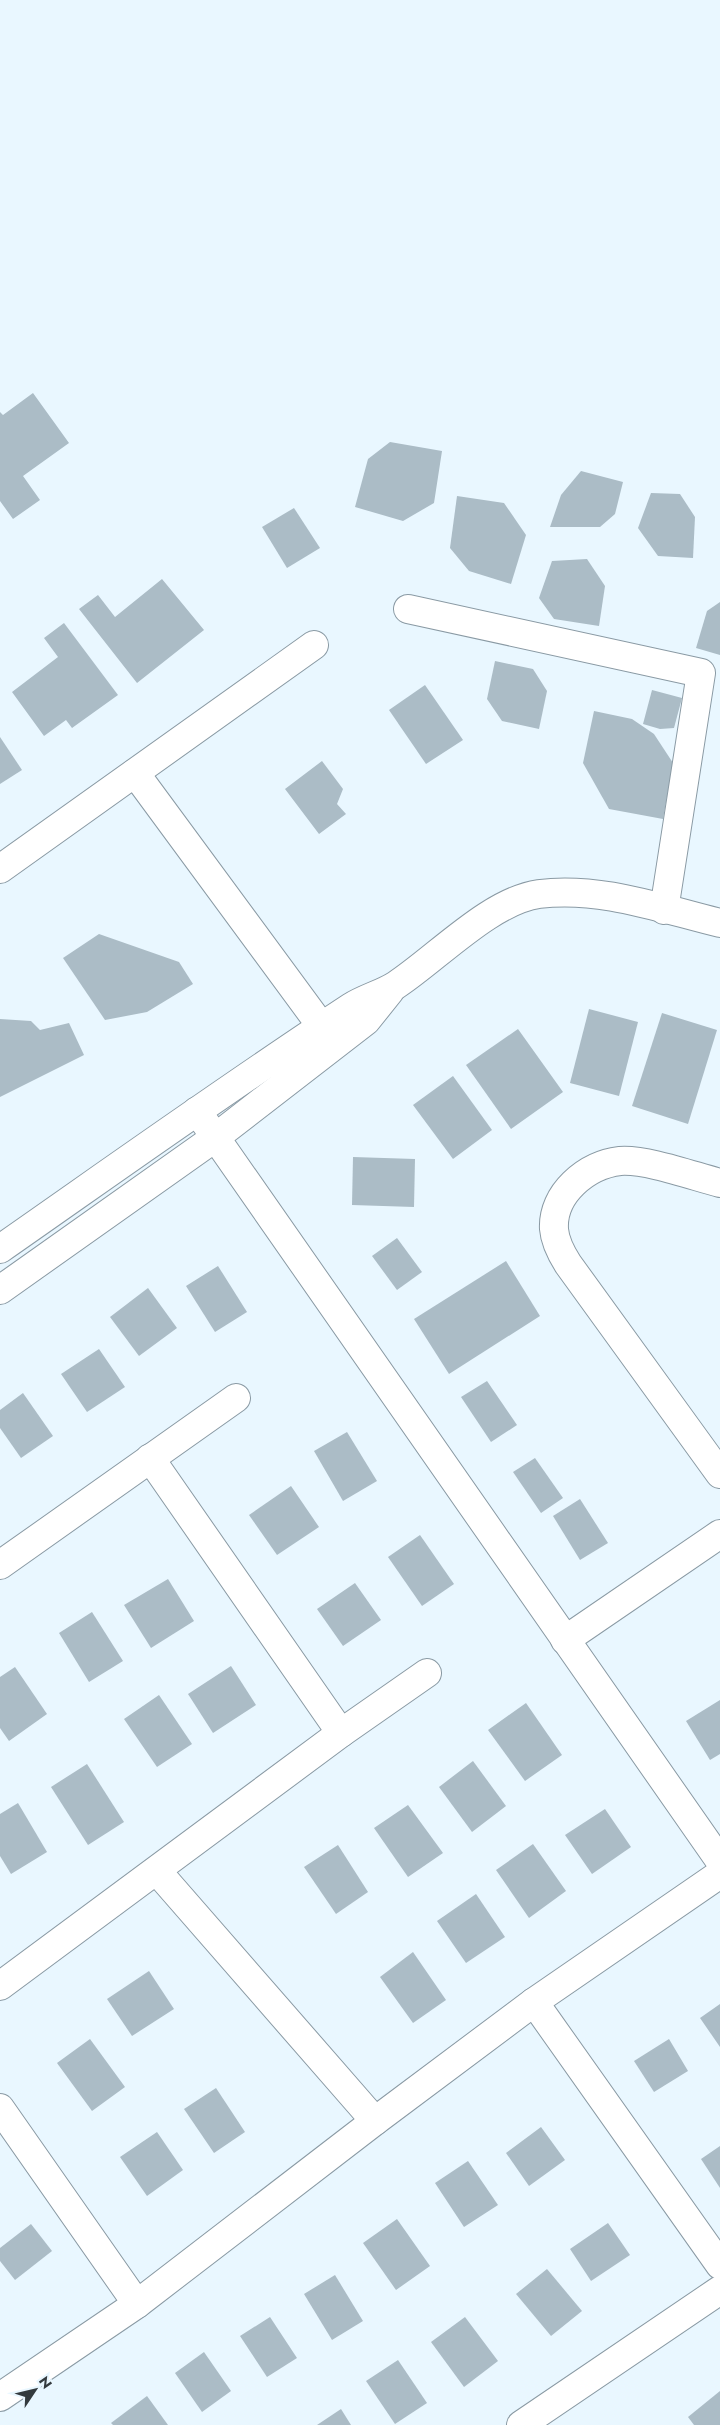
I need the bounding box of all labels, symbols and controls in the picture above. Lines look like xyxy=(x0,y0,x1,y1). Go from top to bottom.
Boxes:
north arrow xyxy=(10,2365,60,2415)
text: N xyxy=(34,2372,57,2393)

